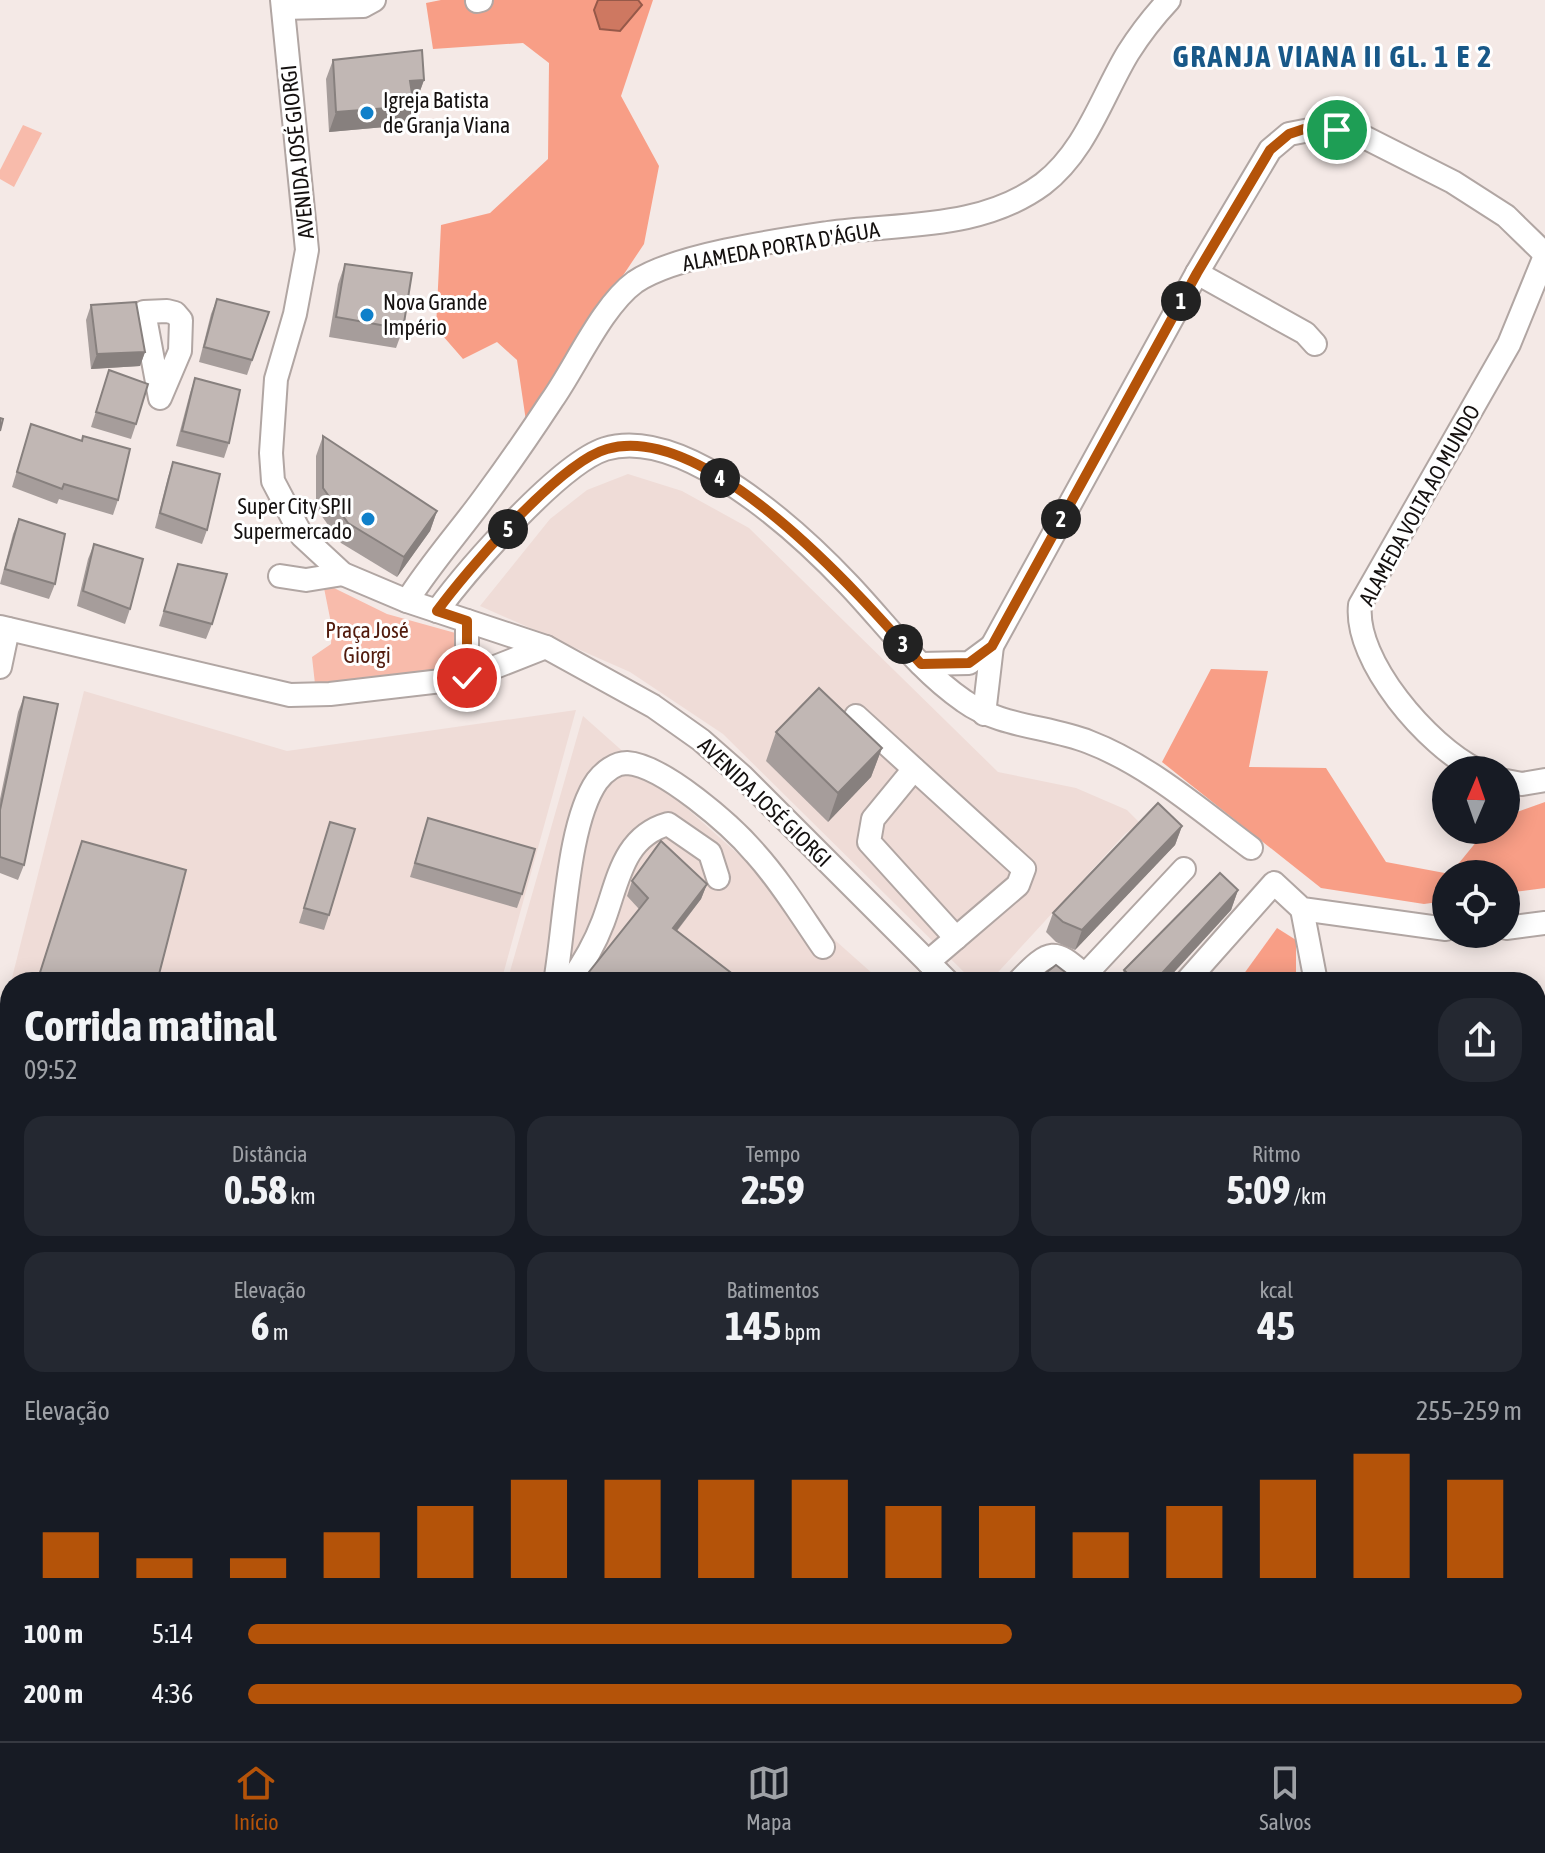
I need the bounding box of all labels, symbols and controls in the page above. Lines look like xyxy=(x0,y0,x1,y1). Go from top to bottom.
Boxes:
district label: GRANJA VIANA II GL. 1 E 2 xyxy=(1173,39,1493,73)
street label: AVENIDA JOSÉ GIORGI xyxy=(275,64,319,240)
place label: Igreja Batista de Granja Viana xyxy=(383,87,510,138)
pin xyxy=(1303,96,1371,164)
marker: Igreja Batista de Granja Viana xyxy=(358,104,376,122)
icon: arrive xyxy=(1315,108,1359,152)
street label: ALAMEDA PORTA D'ÁGUA xyxy=(680,216,882,276)
pin: 1 xyxy=(1161,281,1201,321)
text: 1 xyxy=(1176,288,1186,314)
place label: Nova Grande Império xyxy=(383,289,487,340)
marker: Nova Grande Império xyxy=(358,306,376,324)
street label: ALAMEDA VOLTA AO MUNDO xyxy=(1353,400,1485,610)
pin: 4 xyxy=(700,458,740,498)
text: 4 xyxy=(715,465,725,491)
place label: Super City SPII Supermercado xyxy=(234,493,352,544)
pin: 2 xyxy=(1041,499,1081,539)
text: 2 xyxy=(1056,506,1066,532)
pin: 5 xyxy=(488,509,528,549)
marker: Super City SPII Supermercado xyxy=(359,510,377,528)
text: 5 xyxy=(503,516,513,542)
park label: Praça José Giorgi xyxy=(325,617,409,668)
pin: 3 xyxy=(883,624,923,664)
text: 3 xyxy=(898,631,908,657)
pin xyxy=(433,644,501,712)
icon: check xyxy=(445,656,489,700)
street label: AVENIDA JOSÉ GIORGI xyxy=(693,732,837,872)
north arrow xyxy=(1432,756,1520,844)
map controls xyxy=(1432,756,1520,948)
button: locate xyxy=(1432,860,1520,948)
button: share xyxy=(1438,998,1522,1082)
text: Corrida matinal xyxy=(24,1000,276,1050)
text: 09:52 xyxy=(24,1055,78,1085)
text: Distância xyxy=(232,1141,308,1167)
text: Tempo xyxy=(746,1141,800,1167)
text: Ritmo xyxy=(1252,1141,1301,1167)
text: 0.58 xyxy=(224,1167,287,1212)
text: 2:59 xyxy=(741,1167,805,1212)
text: 5:09 xyxy=(1226,1167,1291,1212)
text: km xyxy=(287,1183,316,1209)
text: /km xyxy=(1291,1183,1326,1209)
text: Elevação xyxy=(233,1277,306,1303)
text: Batimentos xyxy=(727,1277,819,1303)
text: kcal xyxy=(1260,1277,1293,1303)
text: 6 xyxy=(251,1303,270,1348)
text: 145 xyxy=(725,1303,781,1348)
text: 45 xyxy=(1258,1303,1295,1348)
text: m xyxy=(270,1319,289,1345)
text: bpm xyxy=(781,1319,821,1345)
text: Elevação xyxy=(24,1396,110,1426)
text: 255–259 m xyxy=(1416,1396,1522,1426)
text: 100 m xyxy=(24,1619,83,1649)
text: 5:14 xyxy=(152,1619,193,1649)
text: 200 m xyxy=(24,1679,83,1709)
text: 4:36 xyxy=(152,1679,193,1709)
tab: Início xyxy=(234,1761,279,1835)
tab: Mapa xyxy=(746,1761,792,1835)
tab: Salvos xyxy=(1259,1761,1311,1835)

